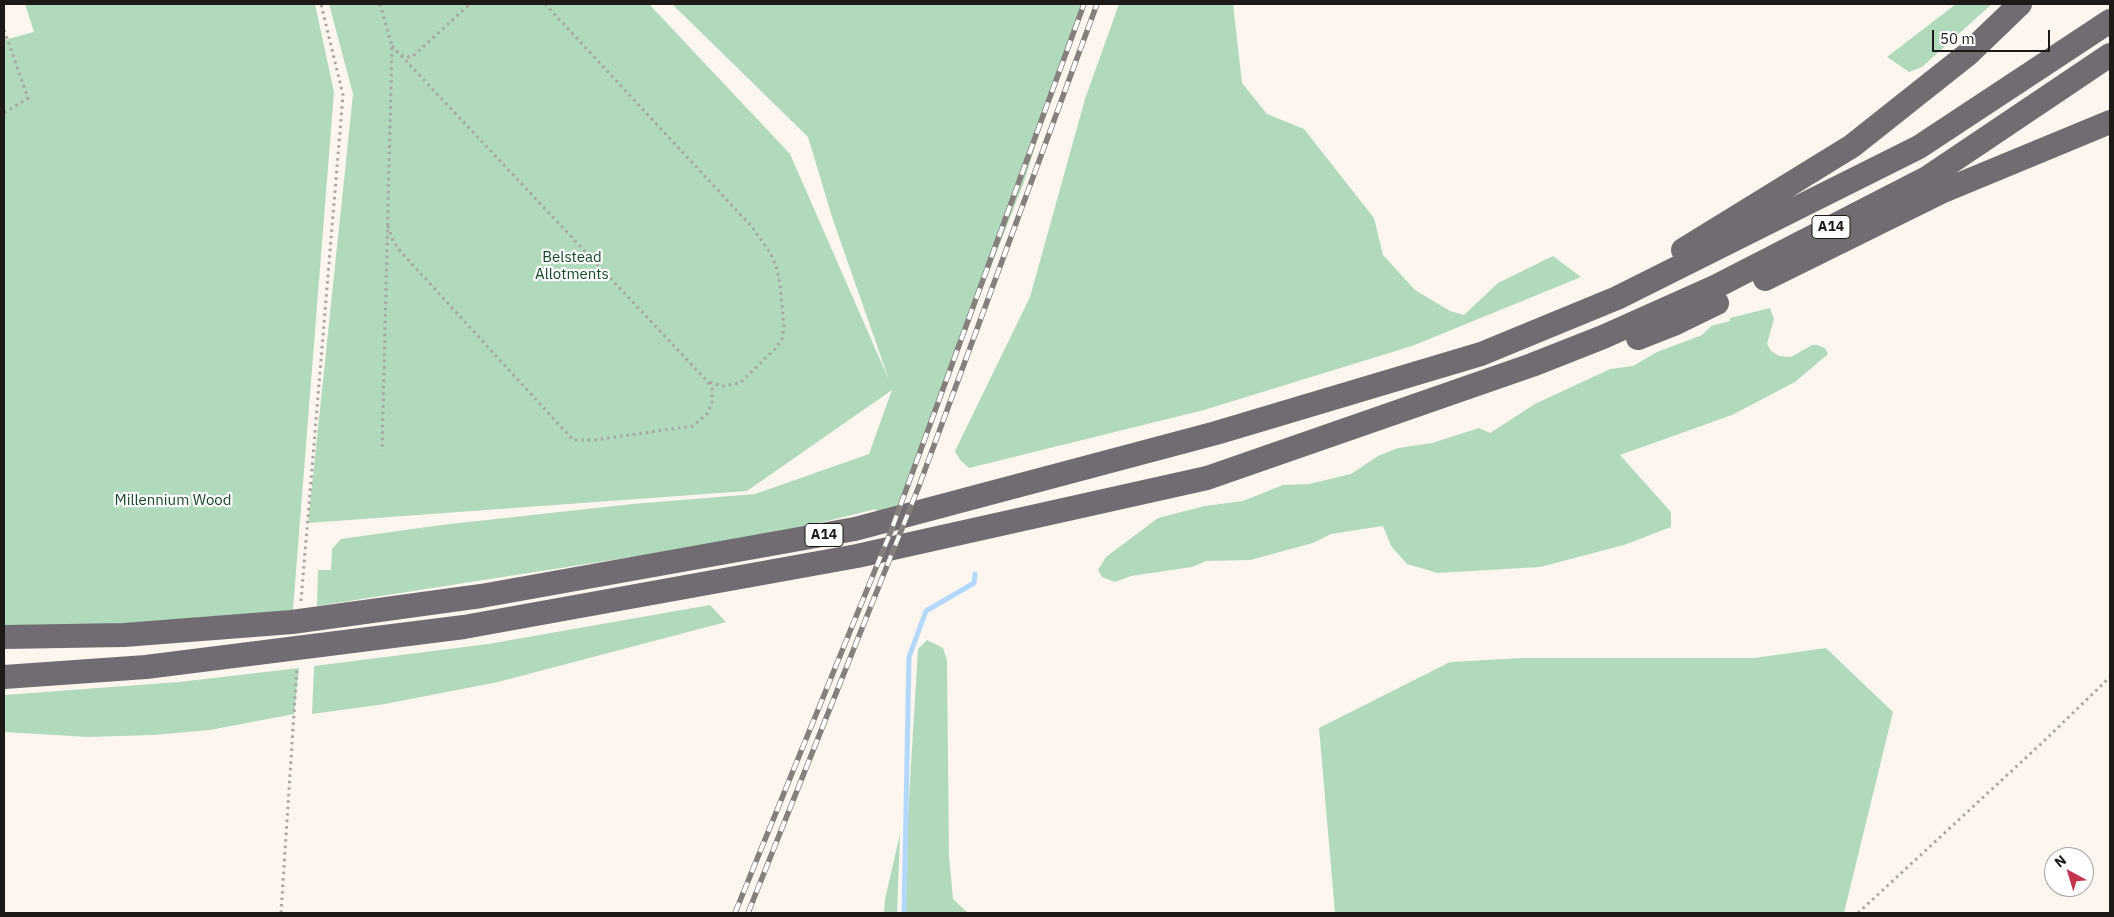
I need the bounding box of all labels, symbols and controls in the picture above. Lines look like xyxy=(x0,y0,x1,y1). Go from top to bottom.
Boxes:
scale bar xyxy=(1934,20,2052,52)
text: 50 m xyxy=(1940,29,1975,48)
road number: A14 xyxy=(1812,216,1850,238)
park label: Belstead Allotments xyxy=(535,249,609,284)
park label: Millennium Wood xyxy=(115,492,231,510)
road number: A14 xyxy=(805,524,843,546)
north arrow xyxy=(2044,847,2094,897)
text: N xyxy=(2051,851,2070,871)

